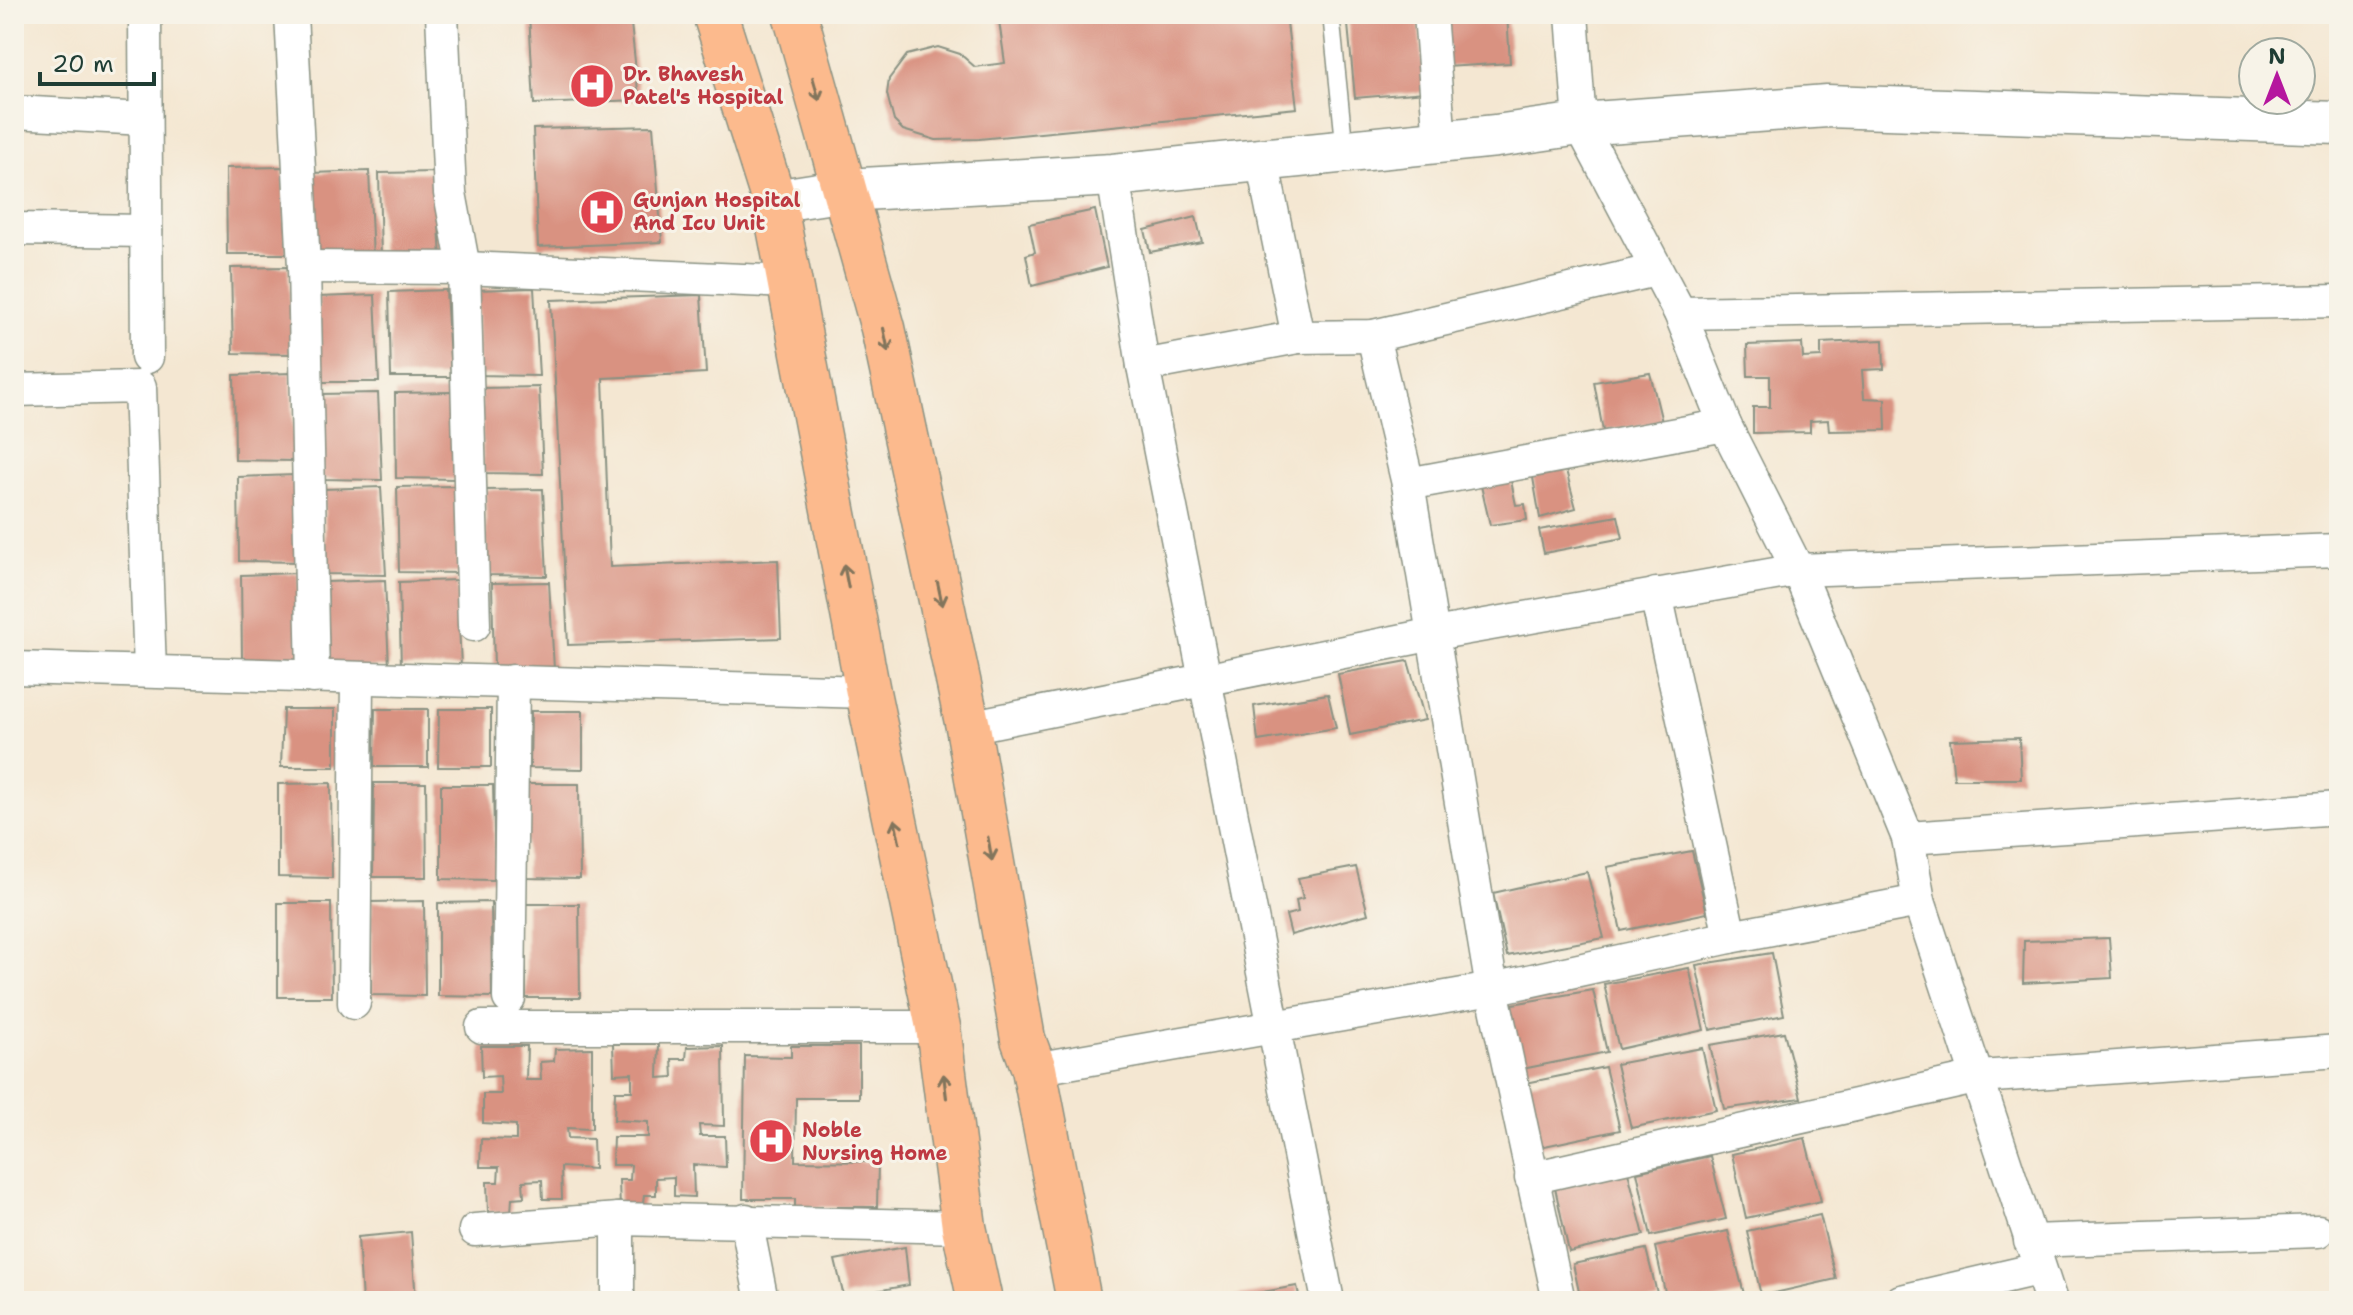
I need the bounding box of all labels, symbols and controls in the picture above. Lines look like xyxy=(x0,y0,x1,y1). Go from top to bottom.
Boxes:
scale bar xyxy=(40,36,154,86)
north arrow xyxy=(2237,36,2317,116)
text: N xyxy=(2268,42,2286,71)
text: 20 m xyxy=(52,48,114,80)
place label: Dr. Bhavesh Patel's Hospital xyxy=(623,61,783,110)
hospital icon: Dr. Bhavesh Patel's Hospital xyxy=(568,62,616,110)
one-way arrow xyxy=(809,76,824,102)
place label: Gunjan Hospital And Icu Unit xyxy=(633,187,801,236)
hospital icon: Gunjan Hospital And Icu Unit xyxy=(578,188,626,236)
one-way arrow xyxy=(879,326,894,352)
one-way arrow xyxy=(838,563,853,589)
one-way arrow xyxy=(933,581,948,606)
one-way arrow xyxy=(889,818,904,844)
one-way arrow xyxy=(983,836,998,861)
one-way arrow xyxy=(937,1074,952,1099)
hospital icon: Noble Nursing Home xyxy=(747,1117,795,1165)
place label: Noble Nursing Home xyxy=(802,1117,947,1166)

